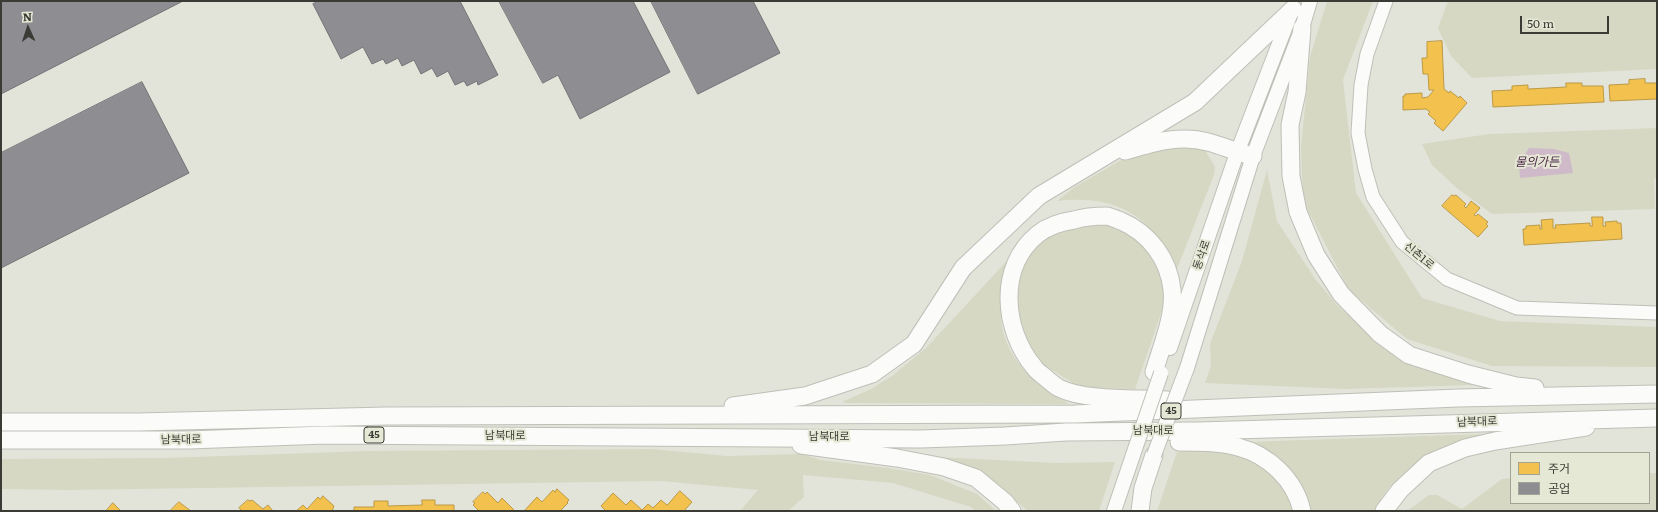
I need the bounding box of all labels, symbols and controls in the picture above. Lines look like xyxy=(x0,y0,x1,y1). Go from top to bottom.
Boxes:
north arrow xyxy=(8,8,48,48)
text: N xyxy=(22,8,32,24)
scale bar xyxy=(1522,8,1611,34)
text: 50 m xyxy=(1527,14,1554,32)
water label: 물의가든 xyxy=(1515,155,1559,169)
street label: 동삭로 xyxy=(1191,238,1213,272)
street label: 신촌1로 xyxy=(1401,240,1437,272)
road number: 45 xyxy=(1161,403,1181,419)
street label: 남북대로 xyxy=(1457,415,1497,429)
street label: 남북대로 xyxy=(1133,424,1173,438)
road number: 45 xyxy=(364,427,384,443)
street label: 남북대로 xyxy=(485,429,525,443)
street label: 남북대로 xyxy=(809,430,849,444)
street label: 남북대로 xyxy=(161,433,201,447)
legend xyxy=(1510,452,1650,504)
text: 주거 xyxy=(1548,459,1570,477)
text: 공업 xyxy=(1548,479,1570,497)

